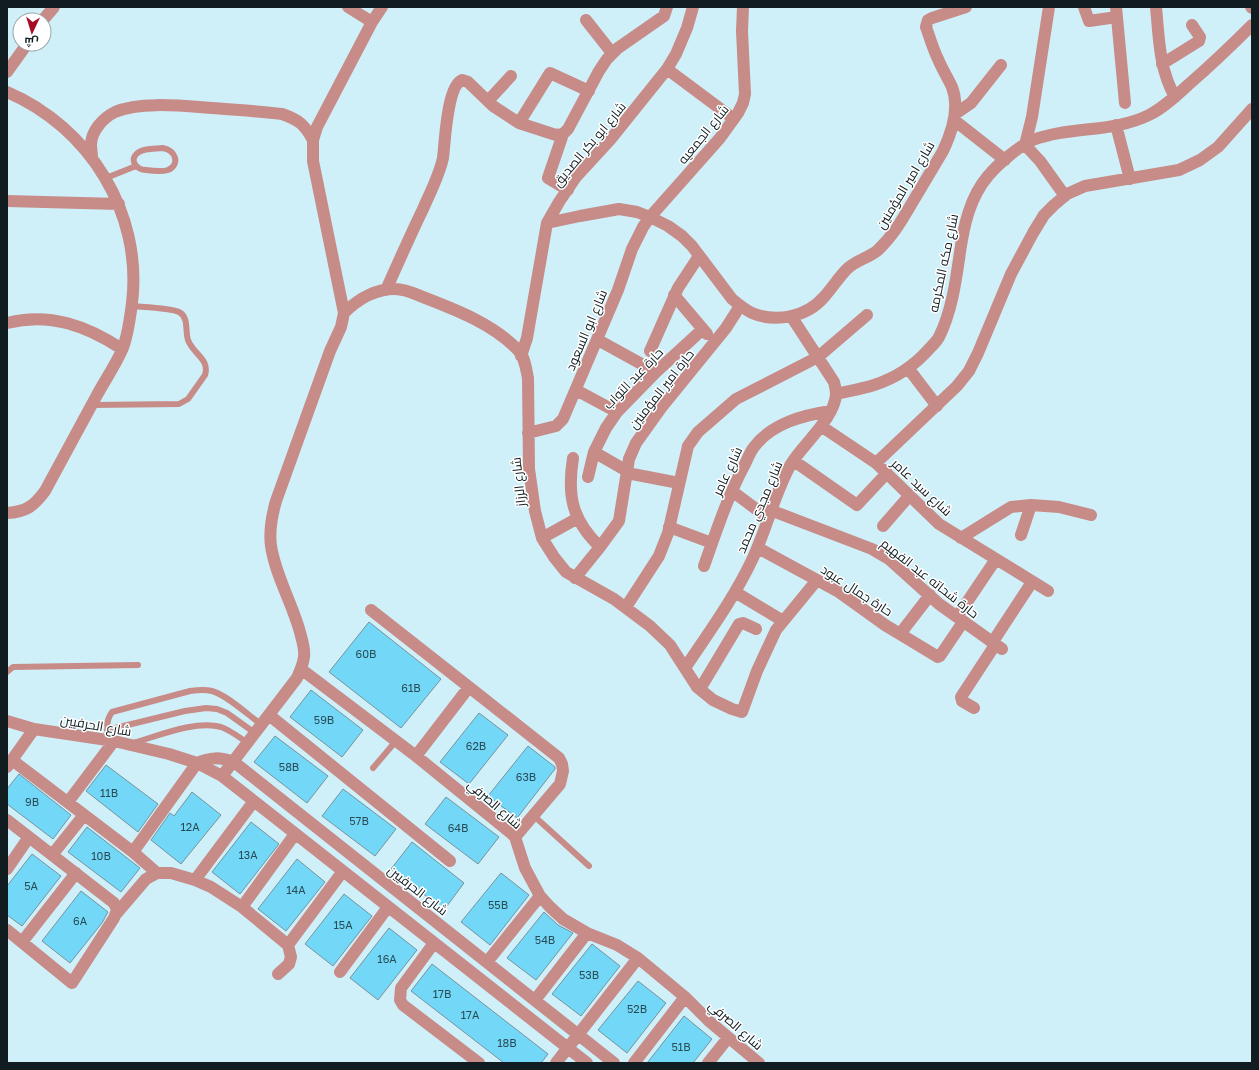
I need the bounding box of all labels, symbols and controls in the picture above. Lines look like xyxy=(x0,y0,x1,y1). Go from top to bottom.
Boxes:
north arrow xyxy=(12,12,52,52)
text: ش xyxy=(24,35,39,49)
street label: شارع ابو بكر الصديق xyxy=(549,98,630,190)
street label: شارع الجمعيه xyxy=(674,101,733,168)
street label: شارع امير المؤمنين xyxy=(872,138,938,232)
street label: شارع مكه المكرمه xyxy=(925,212,962,314)
street label: شارع ابو السعود xyxy=(562,287,611,373)
street label: حارة عبد التواب xyxy=(600,344,666,412)
street label: حارة امير المؤمنين xyxy=(625,346,697,432)
street label: شارع عامر xyxy=(708,444,746,499)
street label: شارع سيد عامر xyxy=(887,454,956,520)
street label: شارع الرزاز xyxy=(507,456,530,509)
street label: شارع مجدي محمد xyxy=(732,459,788,557)
street label: حارة شحاته عبد الفهيم xyxy=(877,535,982,623)
street label: حارة جمال عبود xyxy=(818,561,896,620)
house number: 60B xyxy=(356,647,376,660)
house number: 61B xyxy=(401,681,421,694)
street label: شارع الحرفيين xyxy=(59,711,133,740)
house number: 59B xyxy=(314,713,334,726)
house number: 62B xyxy=(466,739,486,752)
house number: 58B xyxy=(279,760,299,773)
house number: 63B xyxy=(516,770,536,783)
street label: شارع الصرفي xyxy=(463,776,525,834)
house number: 11B xyxy=(100,786,118,799)
house number: 9B xyxy=(25,795,39,808)
house number: 57B xyxy=(349,814,369,827)
house number: 12A xyxy=(180,820,200,833)
house number: 64B xyxy=(448,821,468,834)
house number: 13A xyxy=(238,848,258,861)
house number: 10B xyxy=(91,849,111,862)
street label: شارع الحرفيين xyxy=(384,862,451,919)
house number: 5A xyxy=(24,879,39,892)
house number: 14A xyxy=(286,883,306,896)
house number: 55B xyxy=(488,898,508,911)
house number: 6A xyxy=(73,914,88,927)
house number: 15A xyxy=(333,918,353,931)
house number: 54B xyxy=(535,933,555,946)
house number: 16A xyxy=(377,952,397,965)
house number: 53B xyxy=(579,968,599,981)
house number: 17B xyxy=(433,987,451,1000)
street label: شارع الصرفي xyxy=(704,997,766,1055)
house number: 52B xyxy=(627,1002,647,1015)
house number: 17A xyxy=(461,1008,480,1021)
house number: 18B xyxy=(497,1036,517,1049)
house number: 51B xyxy=(671,1040,691,1053)

